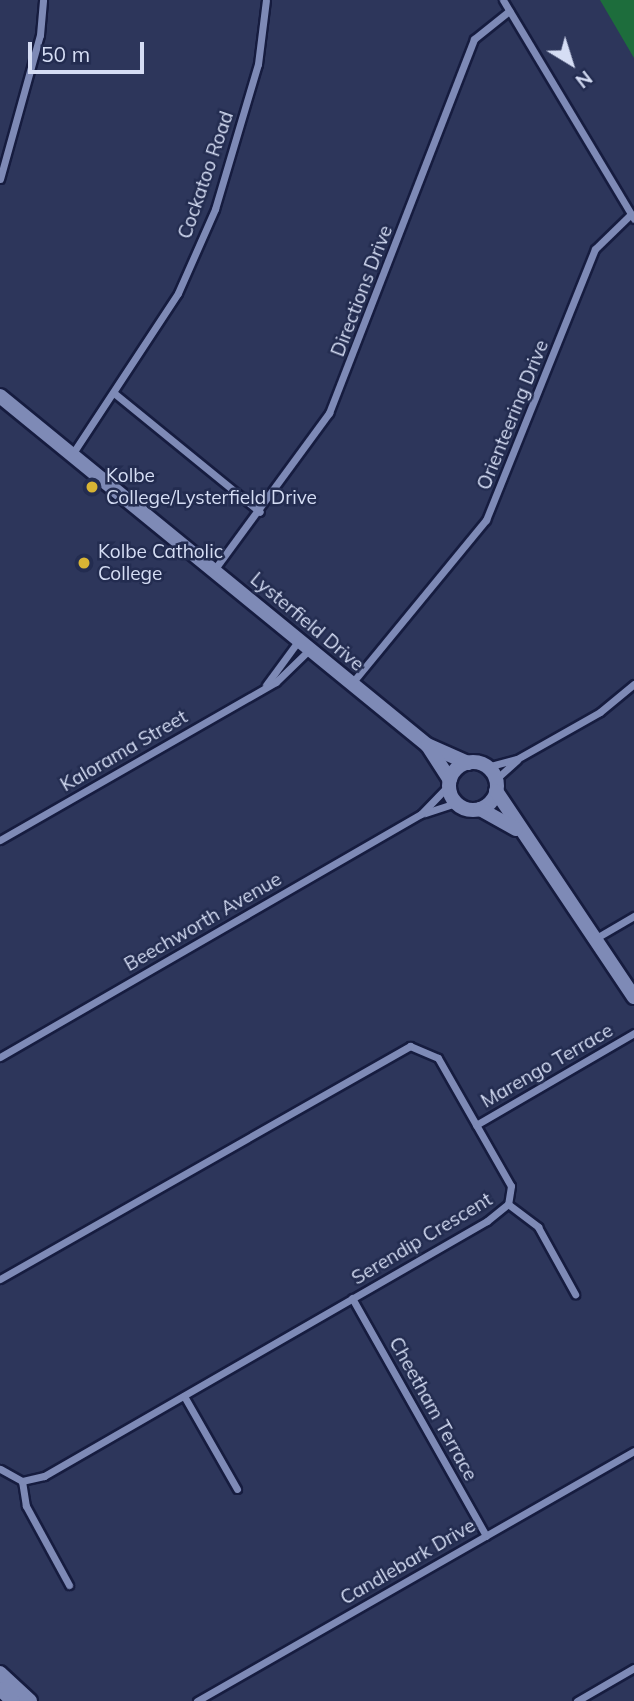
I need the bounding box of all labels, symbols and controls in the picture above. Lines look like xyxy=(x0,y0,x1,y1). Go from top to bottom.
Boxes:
scale bar xyxy=(32,28,147,72)
north arrow xyxy=(536,28,606,98)
text: 50 m xyxy=(41,41,90,67)
text: N xyxy=(571,66,597,93)
street label: Cockatoo Road xyxy=(173,108,239,242)
street label: Directions Drive xyxy=(327,222,397,360)
street label: Orienteering Drive xyxy=(473,337,553,493)
place label: Kolbe College/Lysterfield Drive xyxy=(106,465,317,509)
marker: Kolbe College/Lysterfield Drive xyxy=(84,479,100,495)
place label: Kolbe Catholic College xyxy=(98,541,223,585)
marker: Kolbe Catholic College xyxy=(76,555,92,571)
street label: Lysterfield Drive xyxy=(246,568,368,676)
street label: Kalorama Street xyxy=(57,705,191,797)
street label: Beechworth Avenue xyxy=(120,868,286,976)
street label: Marengo Terrace xyxy=(477,1019,617,1113)
street label: Serendip Crescent xyxy=(348,1188,496,1290)
street label: Cheetham Terrace xyxy=(384,1333,482,1485)
street label: Candlebark Drive xyxy=(337,1514,479,1610)

